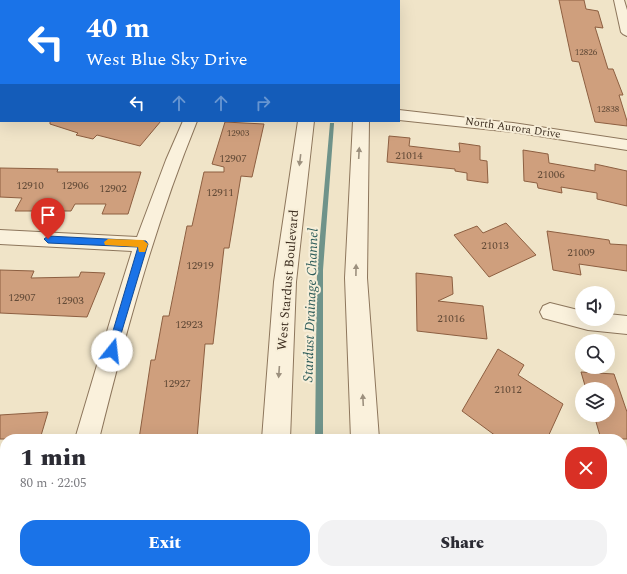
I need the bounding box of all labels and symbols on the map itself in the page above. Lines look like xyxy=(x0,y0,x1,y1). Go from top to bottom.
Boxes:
house number: 12826 xyxy=(575,45,598,59)
house number: 12838 xyxy=(597,102,620,116)
street label: North Aurora Drive xyxy=(464,112,562,143)
house number: 12903 xyxy=(227,126,250,140)
one-way arrow xyxy=(356,147,363,159)
house number: 21014 xyxy=(395,147,423,164)
house number: 12907 xyxy=(219,150,247,167)
one-way arrow xyxy=(297,153,303,166)
house number: 21006 xyxy=(537,166,565,183)
house number: 12910 xyxy=(16,177,44,194)
house number: 12906 xyxy=(61,177,89,194)
house number: 12902 xyxy=(99,180,127,197)
house number: 12911 xyxy=(206,184,234,201)
pin xyxy=(31,198,65,239)
street label: West Stardust Boulevard xyxy=(272,209,304,351)
water label: Stardust Drainage Channel xyxy=(297,227,324,382)
house number: 21013 xyxy=(481,237,509,254)
house number: 21009 xyxy=(567,244,595,261)
house number: 12919 xyxy=(186,257,214,274)
one-way arrow xyxy=(353,263,359,276)
house number: 12907 xyxy=(8,289,36,306)
house number: 12903 xyxy=(56,292,84,309)
house number: 21016 xyxy=(437,310,465,327)
house number: 12923 xyxy=(175,316,203,333)
position arrow xyxy=(91,330,133,372)
one-way arrow xyxy=(276,366,283,379)
house number: 12927 xyxy=(163,375,191,392)
house number: 21012 xyxy=(494,381,522,398)
one-way arrow xyxy=(360,393,366,406)

